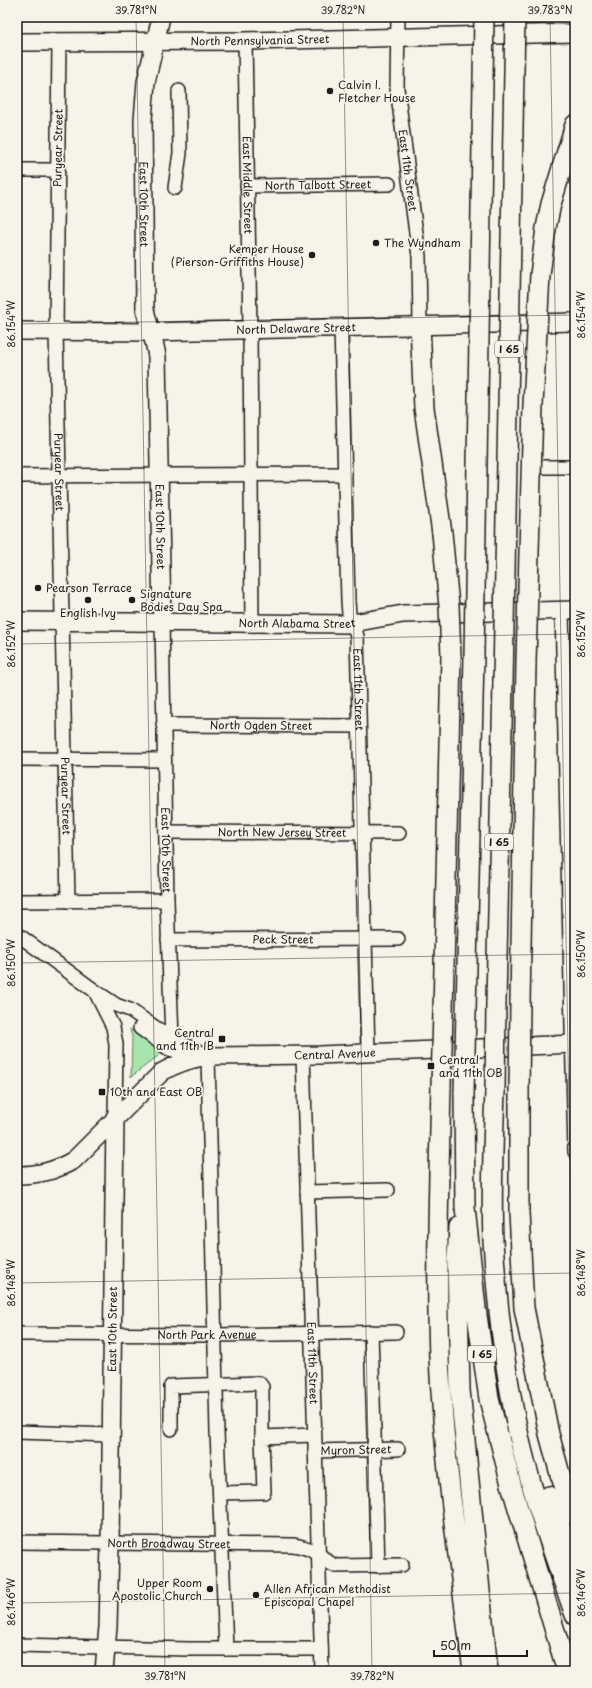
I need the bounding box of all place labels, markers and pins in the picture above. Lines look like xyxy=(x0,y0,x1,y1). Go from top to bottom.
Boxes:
place label: Calvin I. Fletcher House xyxy=(338,76,416,106)
marker: Calvin I. Fletcher House xyxy=(325,86,335,96)
place label: The Wyndham xyxy=(384,234,461,251)
marker: The Wyndham xyxy=(371,238,381,248)
place label: Kemper House (Pierson-Griffiths House) xyxy=(171,240,304,270)
marker: Kemper House (Pierson-Griffiths House) xyxy=(307,250,317,260)
place label: Pearson Terrace xyxy=(46,579,132,596)
marker: Pearson Terrace xyxy=(33,583,43,593)
place label: Signature Bodies Day Spa xyxy=(140,585,223,615)
marker: English Ivy xyxy=(83,595,93,605)
marker: Signature Bodies Day Spa xyxy=(127,595,137,605)
place label: English Ivy xyxy=(60,604,116,621)
place label: Central and 11th IB xyxy=(156,1024,214,1054)
marker: Central and 11th IB xyxy=(217,1034,227,1044)
place label: Central and 11th OB xyxy=(439,1051,503,1081)
marker: Central and 11th OB xyxy=(426,1061,436,1071)
place label: 10th and East OB xyxy=(110,1083,202,1100)
marker: 10th and East OB xyxy=(97,1087,107,1097)
place label: Upper Room Apostolic Church xyxy=(112,1574,202,1604)
place label: Allen African Methodist Episcopal Chapel xyxy=(264,1580,391,1610)
marker: Upper Room Apostolic Church xyxy=(205,1584,215,1594)
marker: Allen African Methodist Episcopal Chapel xyxy=(251,1590,261,1600)

